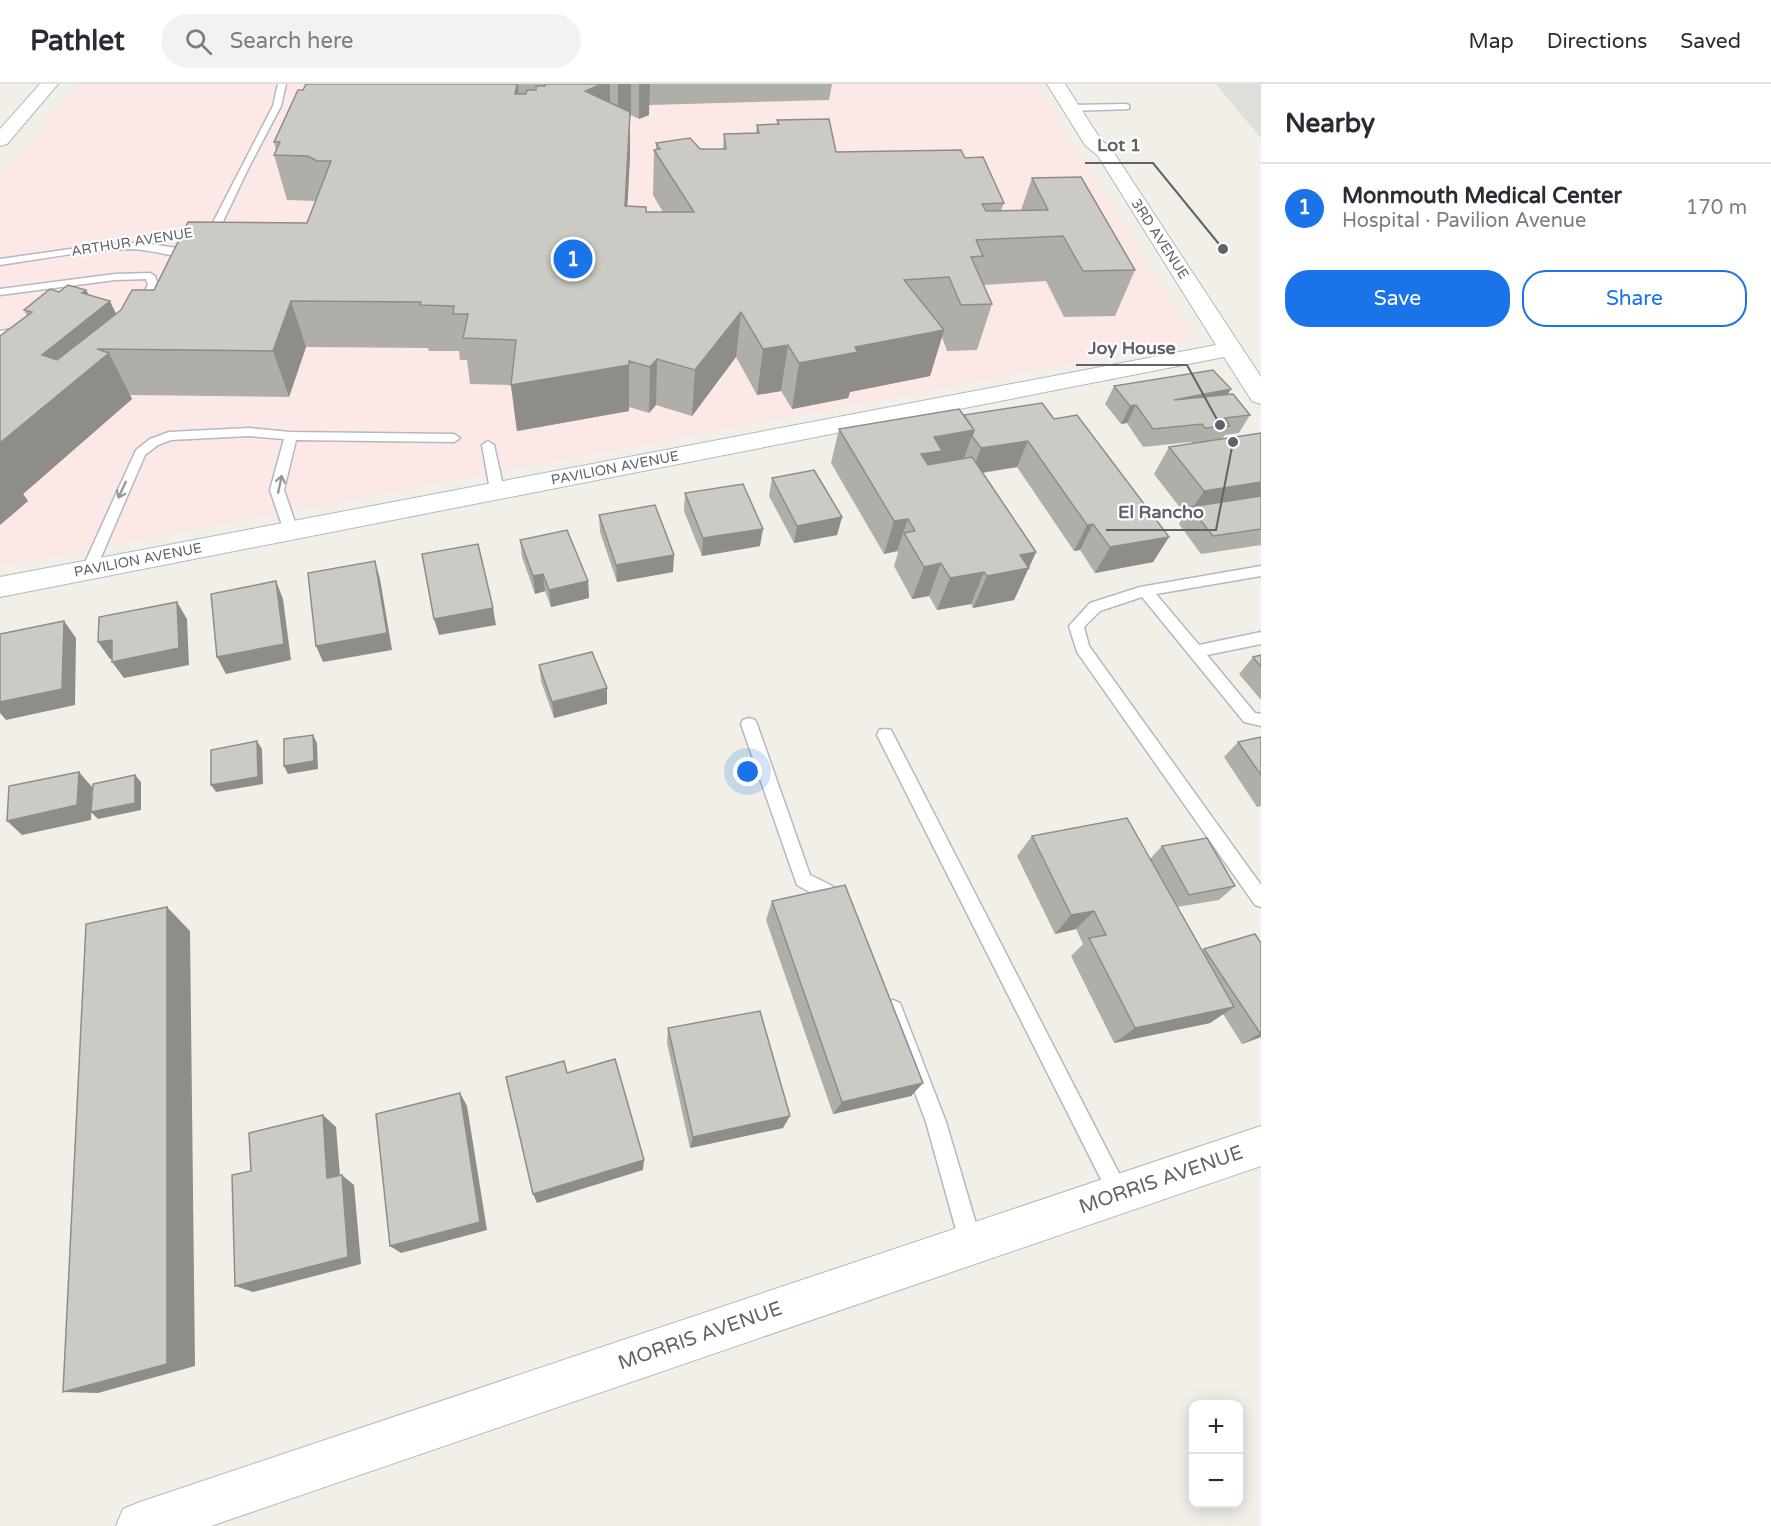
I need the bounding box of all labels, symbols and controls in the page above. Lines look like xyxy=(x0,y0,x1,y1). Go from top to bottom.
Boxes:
search box xyxy=(161,14,581,68)
text: Pathlet xyxy=(30,24,125,58)
icon: search xyxy=(182,25,215,58)
text: Search here xyxy=(230,28,353,54)
text: Map xyxy=(1468,29,1514,54)
text: Directions xyxy=(1547,29,1647,54)
text: Saved xyxy=(1680,29,1741,54)
text: Nearby xyxy=(1285,108,1375,139)
callout: Lot 1 xyxy=(1085,127,1153,163)
text: Lot 1 xyxy=(1097,134,1141,156)
text: Monmouth Medical Center xyxy=(1342,183,1622,209)
street label: 3RD AVENUE xyxy=(1128,196,1192,282)
text: 1 xyxy=(1298,196,1311,220)
text: 170 m xyxy=(1686,196,1747,220)
text: Hospital · Pavilion Avenue xyxy=(1342,209,1586,233)
street label: ARTHUR AVENUE xyxy=(70,224,194,260)
pin: 1 xyxy=(554,236,592,282)
button: Save xyxy=(1285,270,1510,327)
button: Share xyxy=(1522,270,1747,327)
callout: Joy House xyxy=(1076,329,1187,365)
text: Joy House xyxy=(1087,337,1176,359)
street label: PAVILION AVENUE xyxy=(550,447,680,489)
one-way arrow xyxy=(275,475,286,494)
one-way arrow xyxy=(116,481,128,499)
callout: El Rancho xyxy=(1106,494,1216,530)
text: El Rancho xyxy=(1118,501,1204,523)
street label: PAVILION AVENUE xyxy=(73,539,203,581)
your location xyxy=(733,757,762,786)
street label: MORRIS AVENUE xyxy=(1076,1141,1246,1219)
street label: MORRIS AVENUE xyxy=(615,1297,785,1375)
map controls xyxy=(1189,1400,1243,1508)
button: + xyxy=(1189,1400,1243,1454)
button: − xyxy=(1189,1454,1243,1508)

